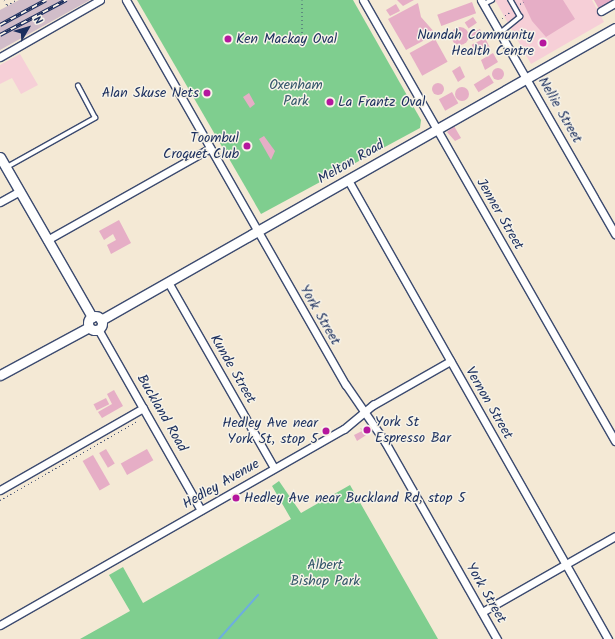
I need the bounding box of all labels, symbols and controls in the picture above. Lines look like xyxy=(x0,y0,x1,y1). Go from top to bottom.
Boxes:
north arrow xyxy=(8,8,48,48)
text: N xyxy=(28,12,47,29)
place label: Nundah Community Health Centre xyxy=(417,27,534,60)
place label: Ken Mackay Oval xyxy=(236,31,337,47)
marker: Ken Mackay Oval xyxy=(223,34,233,44)
marker: Nundah Community Health Centre xyxy=(537,37,549,49)
street label: Nellie Street xyxy=(534,74,586,146)
park label: Oxenham Park xyxy=(269,77,323,110)
place label: Alan Skuse Nets xyxy=(102,85,199,101)
marker: Alan Skuse Nets xyxy=(202,88,212,98)
place label: La Frantz Oval xyxy=(338,94,425,110)
marker: La Frantz Oval xyxy=(325,97,335,107)
place label: Toombul Croquet Club xyxy=(163,130,239,162)
street label: Melton Road xyxy=(315,136,387,188)
marker: Toombul Croquet Club xyxy=(242,141,252,151)
street label: Jenner Street xyxy=(473,175,527,253)
street label: York Street xyxy=(296,282,344,348)
street label: Kunde Street xyxy=(207,332,259,406)
street label: Vernon Street xyxy=(462,364,516,442)
street label: Buckland Road xyxy=(133,371,191,455)
place label: York St Espresso Bar xyxy=(375,414,451,446)
place label: Hedley Ave near York St, stop 5 xyxy=(222,415,318,448)
marker: York St Espresso Bar xyxy=(362,425,372,435)
marker: Hedley Ave near York St, stop 5 xyxy=(321,426,331,436)
street label: Hedley Avenue xyxy=(180,455,262,513)
place label: Hedley Ave near Buckland Rd, stop 5 xyxy=(244,490,466,506)
marker: Hedley Ave near Buckland Rd, stop 5 xyxy=(231,493,241,503)
park label: Albert Bishop Park xyxy=(290,557,360,590)
street label: York Street xyxy=(462,560,510,626)

